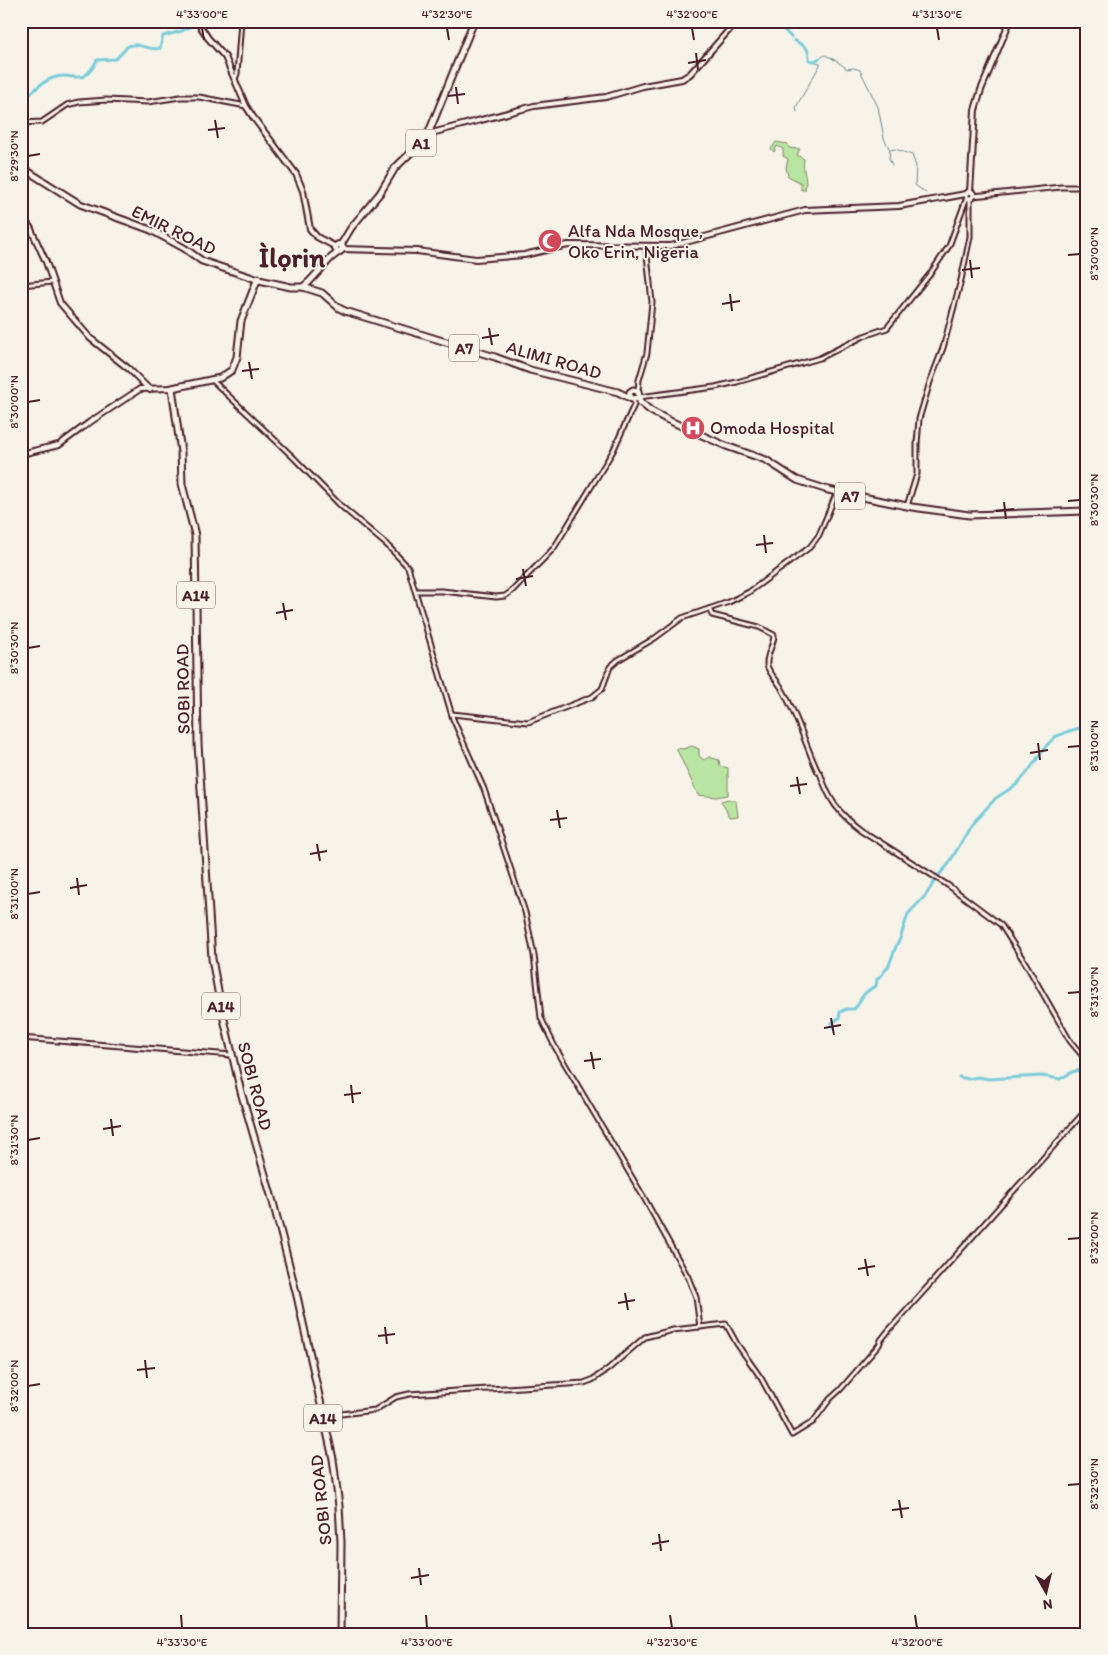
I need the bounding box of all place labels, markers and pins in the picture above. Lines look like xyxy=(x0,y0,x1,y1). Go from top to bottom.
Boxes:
place label: Alfa Nda Mosque, Oko Erin, Nigeria xyxy=(568,220,703,263)
mosque icon: Alfa Nda Mosque, Oko Erin, Nigeria xyxy=(537,228,563,254)
hospital icon: Omoda Hospital xyxy=(680,415,706,441)
place label: Omoda Hospital xyxy=(710,417,834,439)

